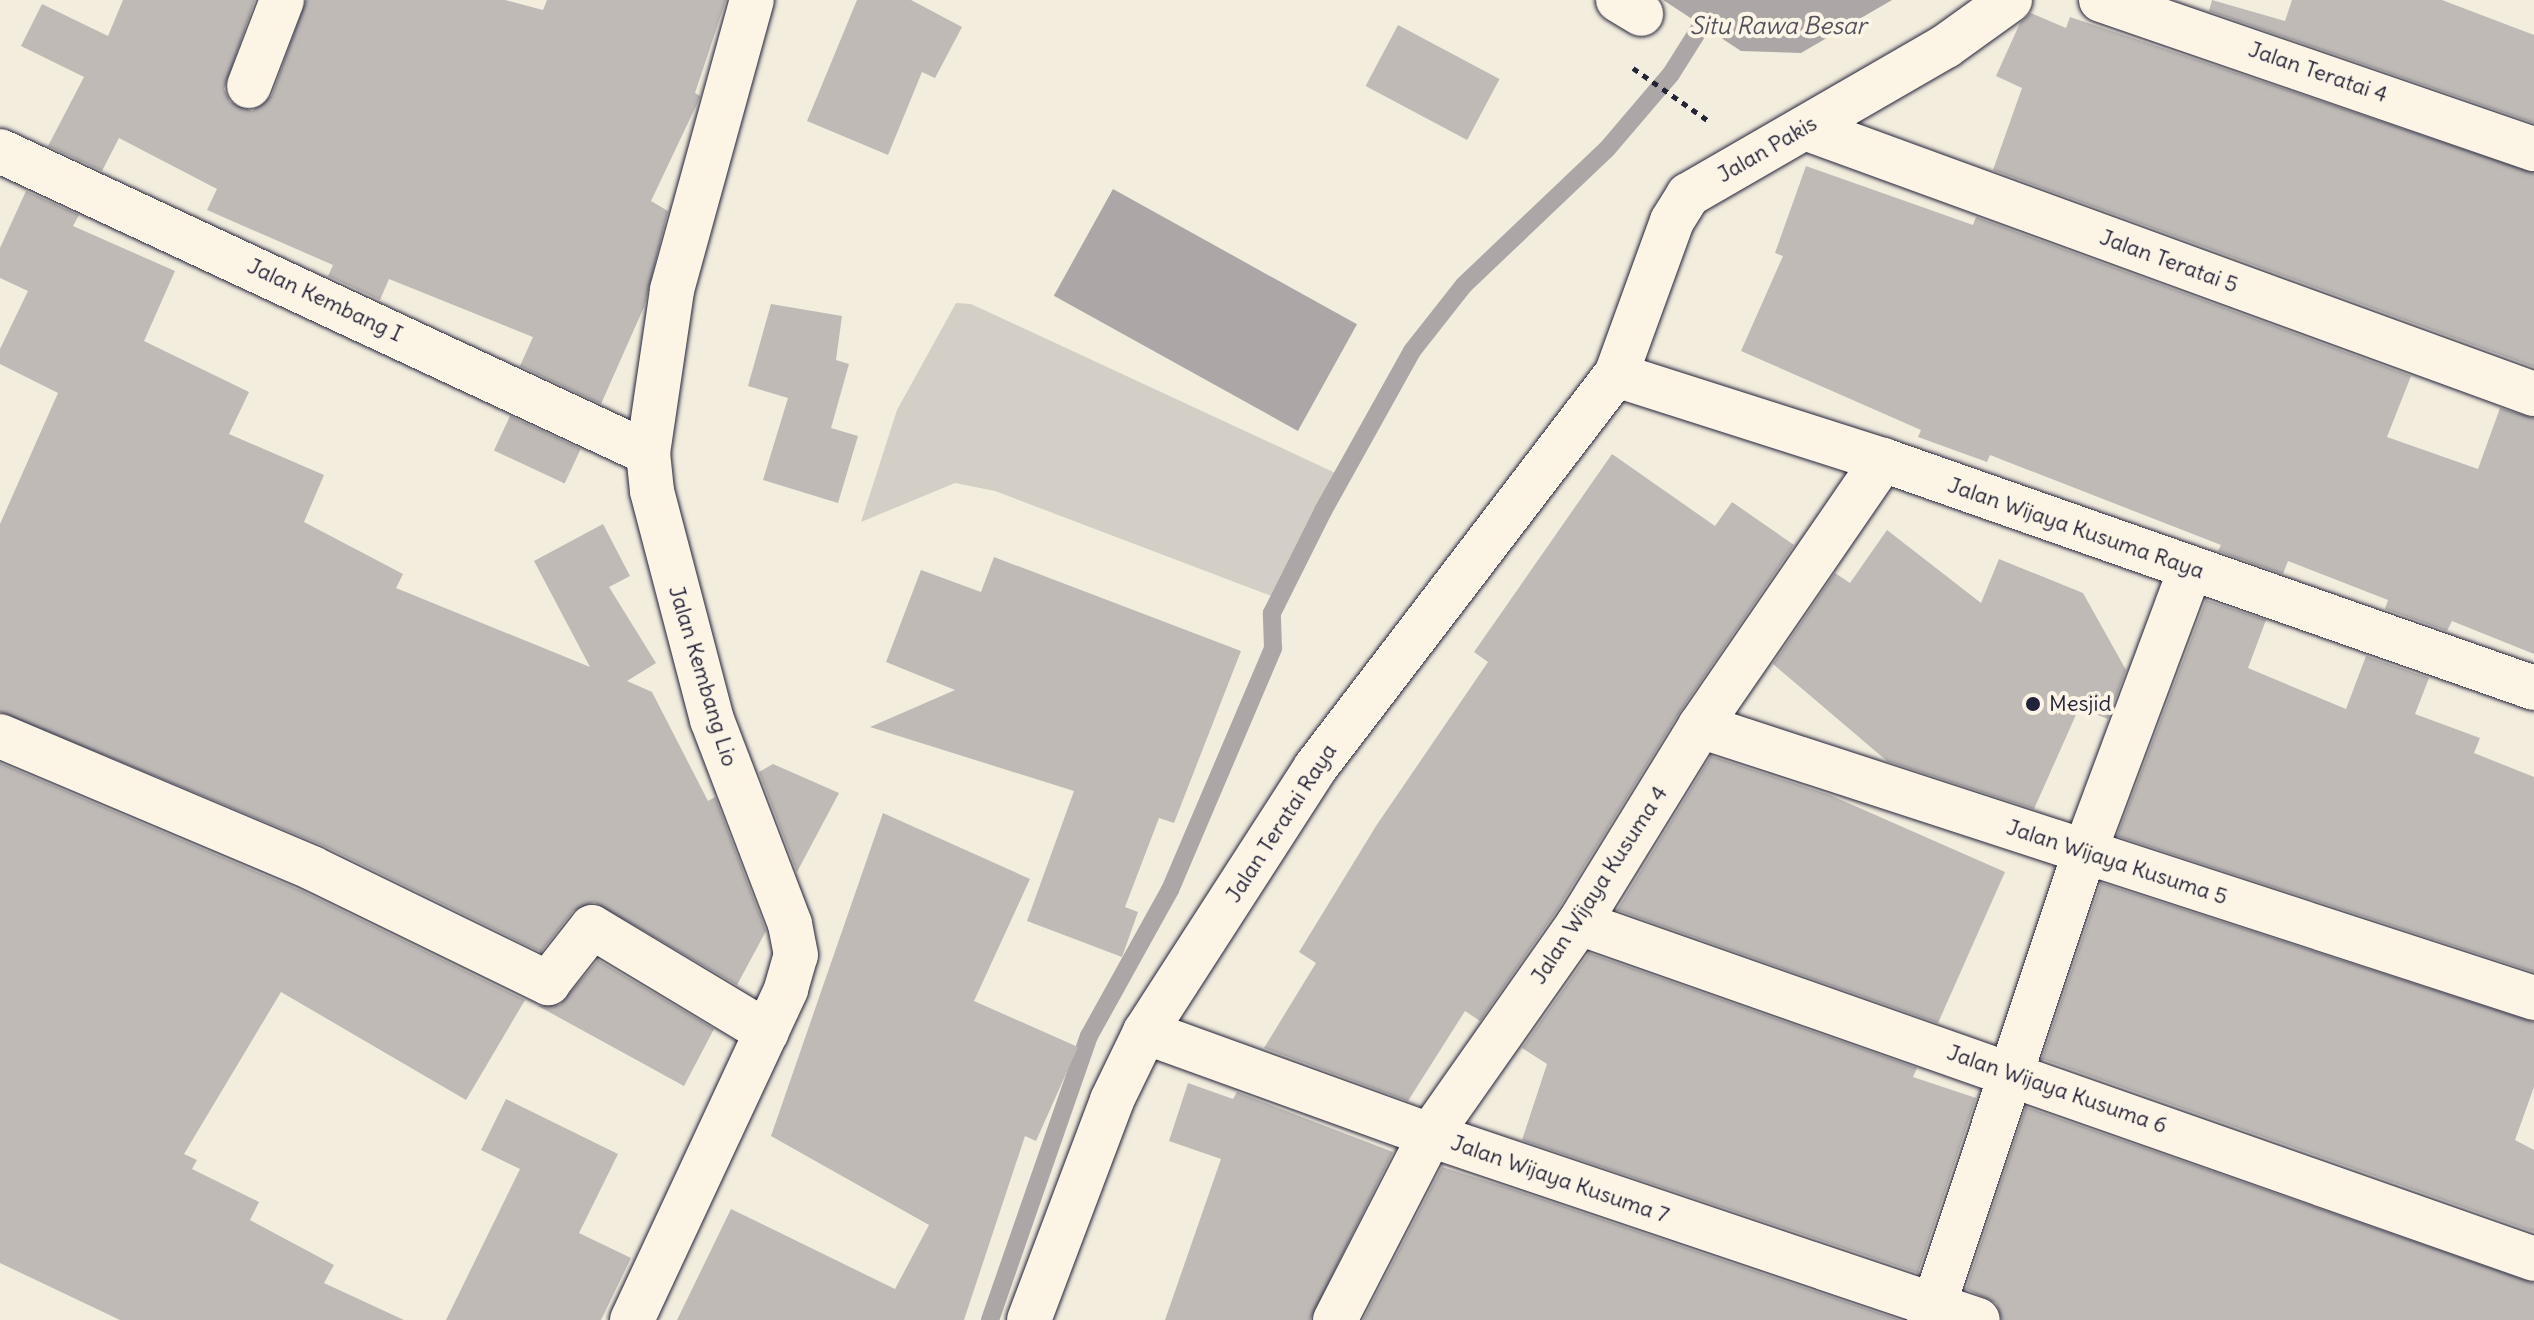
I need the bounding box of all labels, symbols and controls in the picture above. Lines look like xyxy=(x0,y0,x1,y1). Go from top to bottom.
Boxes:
water label: Situ Rawa Besar xyxy=(1690,12,1866,40)
street label: Jalan Teratai 4 xyxy=(2245,36,2391,108)
street label: Jalan Pakis xyxy=(1713,110,1821,188)
street label: Jalan Teratai 5 xyxy=(2096,224,2242,298)
street label: Jalan Kembang I xyxy=(243,253,407,347)
street label: Jalan Wijaya Kusuma Raya xyxy=(1944,472,2208,584)
street label: Jalan Kembang Lio xyxy=(663,582,743,770)
place label: Mesjid xyxy=(2049,691,2111,717)
marker: Mesjid xyxy=(2024,695,2042,713)
street label: Jalan Teratai Raya xyxy=(1220,739,1342,907)
street label: Jalan Wijaya Kusuma 4 xyxy=(1525,781,1673,989)
street label: Jalan Wijaya Kusuma 5 xyxy=(2003,814,2231,910)
street label: Jalan Wijaya Kusuma 6 xyxy=(1944,1039,2170,1139)
street label: Jalan Wijaya Kusuma 7 xyxy=(1448,1129,1672,1229)

